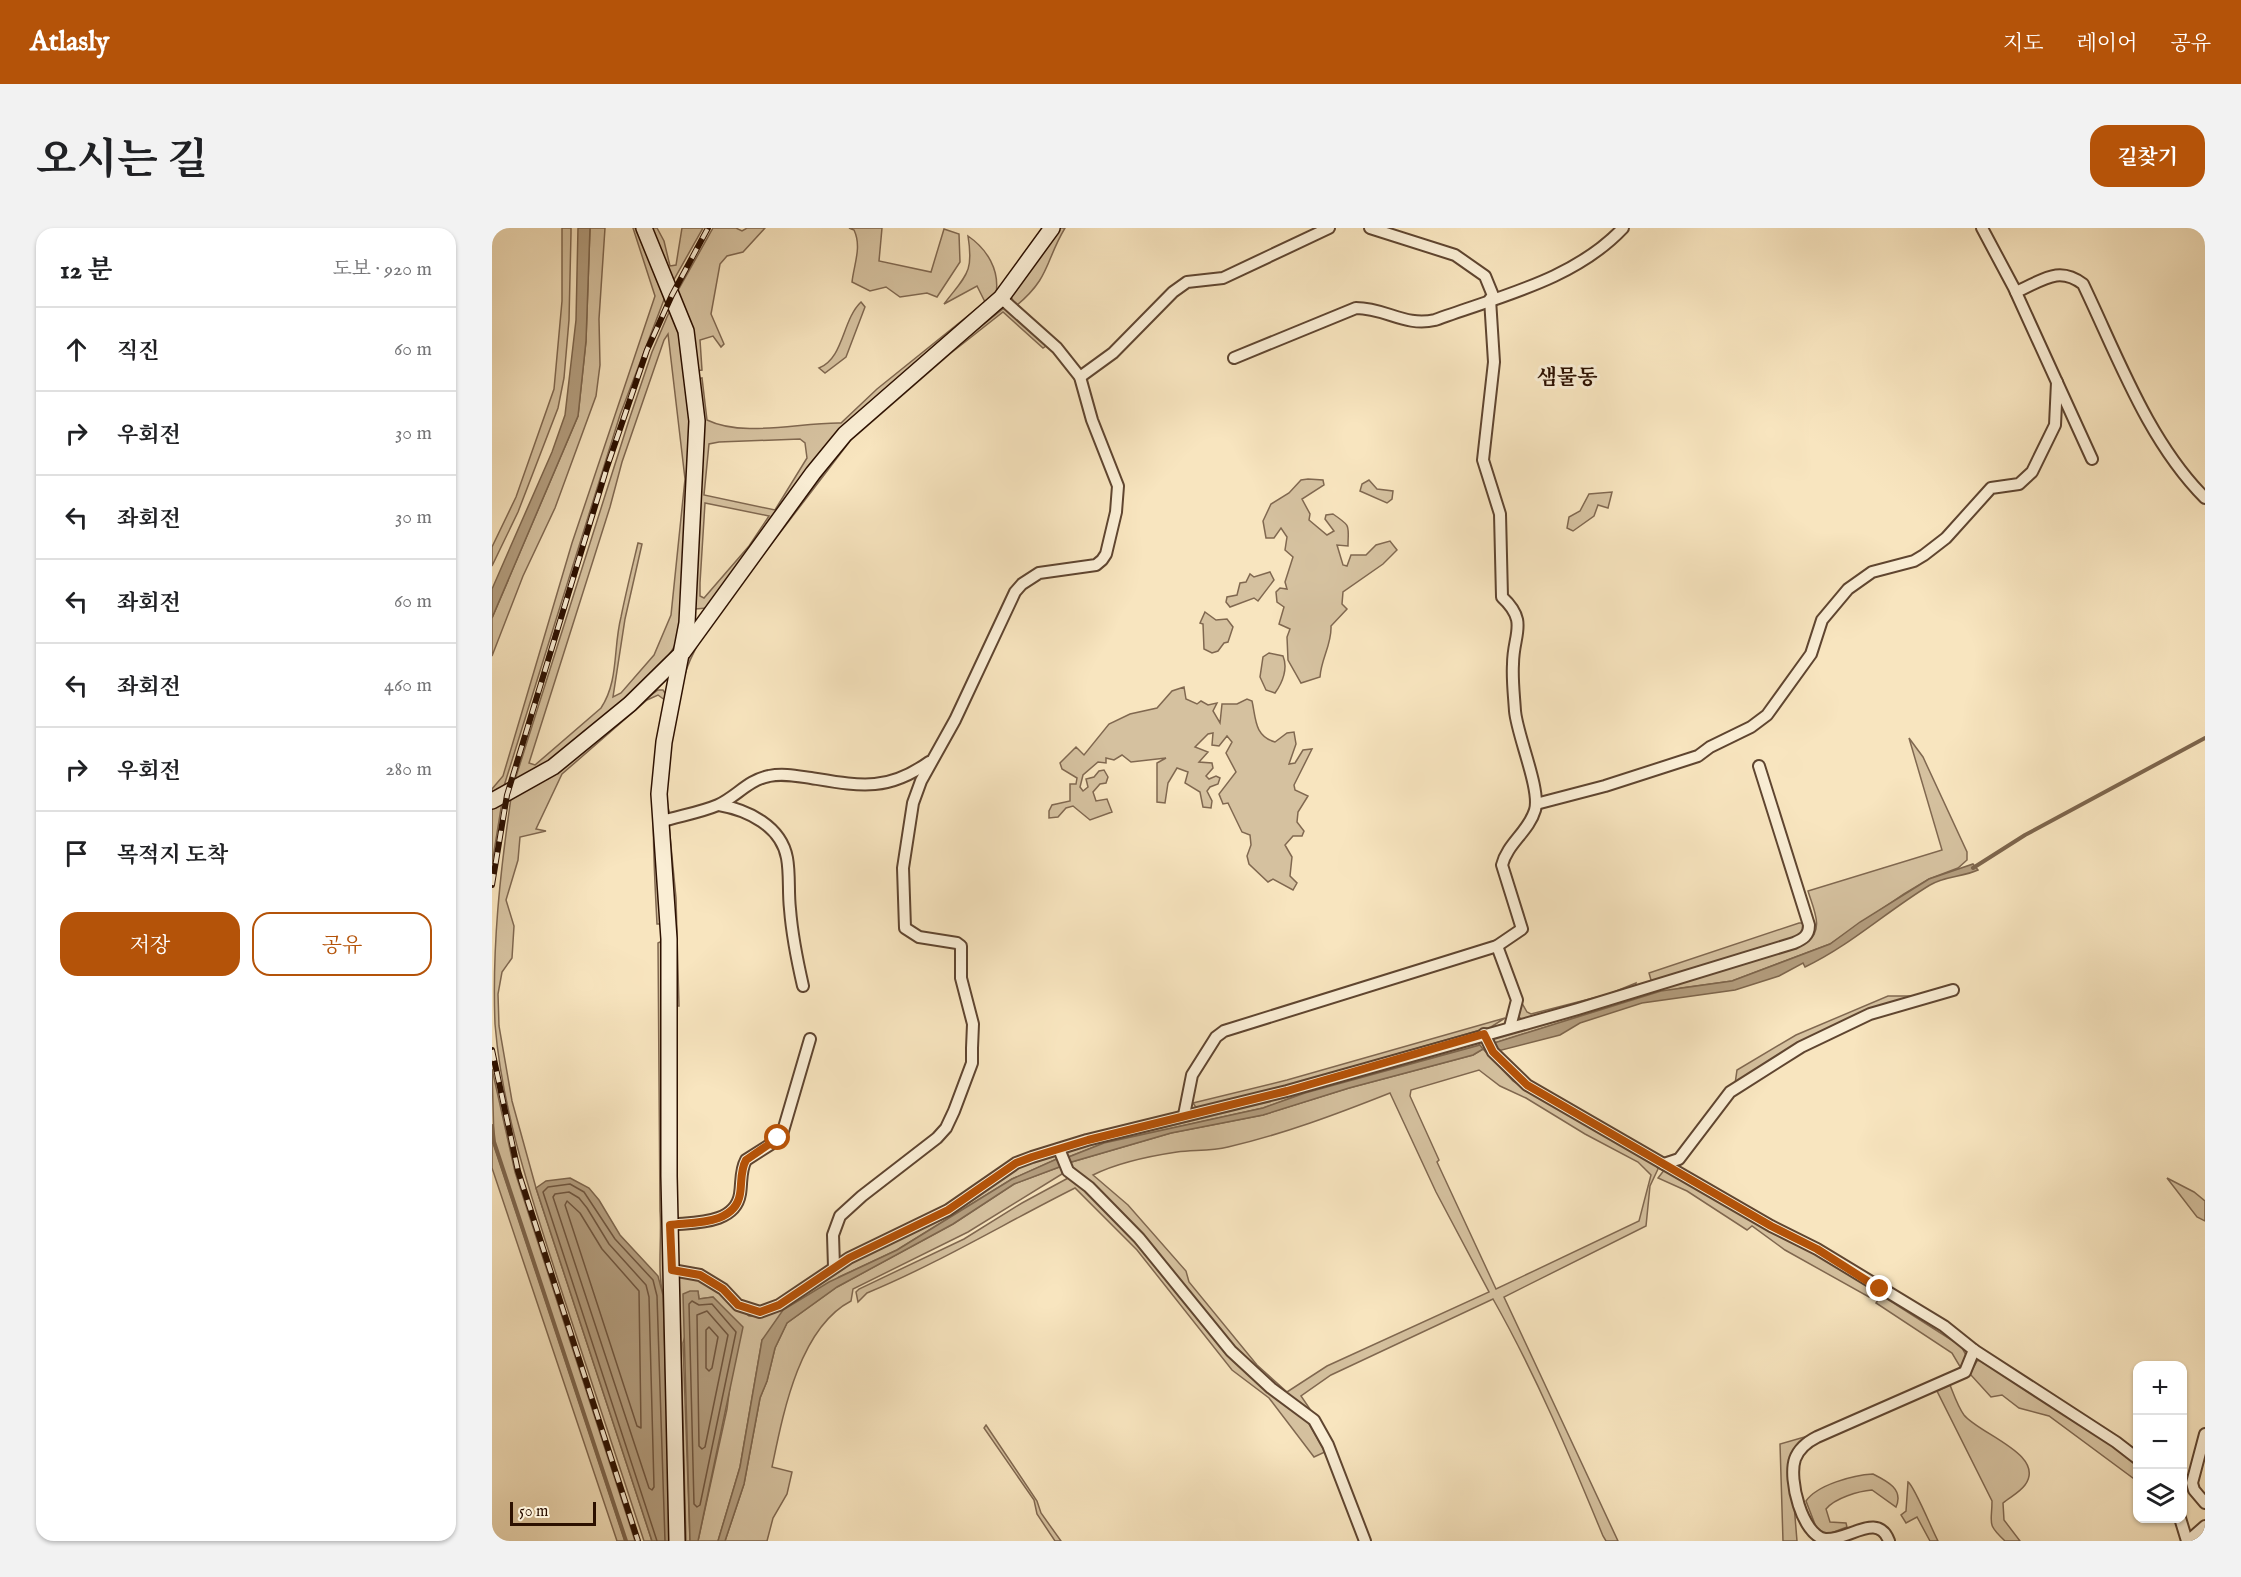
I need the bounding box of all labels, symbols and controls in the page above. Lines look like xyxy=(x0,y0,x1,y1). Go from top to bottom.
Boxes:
text: Atlasly xyxy=(30,25,109,60)
text: 지도 xyxy=(2003,31,2044,58)
text: 레이어 xyxy=(2077,31,2137,58)
text: 공유 xyxy=(2170,31,2211,58)
button: 길찾기 xyxy=(2090,125,2205,187)
text: 오시는 길 xyxy=(36,135,207,188)
text: 12 분 xyxy=(60,254,113,287)
text: 도보 · 920 m xyxy=(332,257,432,282)
icon: ahead xyxy=(60,333,93,366)
text: 60 m xyxy=(394,337,432,362)
text: 직진 xyxy=(117,338,160,366)
district label: 샘물동 xyxy=(1537,365,1597,392)
icon: right xyxy=(60,417,93,450)
text: 30 m xyxy=(395,421,432,446)
text: 우회전 xyxy=(117,422,181,450)
icon: left xyxy=(60,501,93,534)
text: 30 m xyxy=(395,505,432,530)
text: 좌회전 xyxy=(117,506,181,534)
icon: left xyxy=(60,585,93,618)
text: 60 m xyxy=(394,589,432,614)
text: 좌회전 xyxy=(117,590,181,618)
icon: left xyxy=(60,669,93,702)
text: 460 m xyxy=(384,673,432,698)
text: 좌회전 xyxy=(117,674,181,702)
icon: right xyxy=(60,753,93,786)
text: 280 m xyxy=(385,757,432,782)
text: 우회전 xyxy=(117,758,181,786)
icon: arrive xyxy=(60,837,93,870)
text: 목적지 도착 xyxy=(117,842,228,870)
button: 저장 xyxy=(60,912,240,976)
button: 공유 xyxy=(252,912,432,976)
route start xyxy=(764,1124,790,1150)
route end xyxy=(1866,1275,1892,1301)
map controls xyxy=(2133,1361,2187,1523)
button: + xyxy=(2133,1361,2187,1415)
button: − xyxy=(2133,1415,2187,1469)
button: layers xyxy=(2133,1469,2187,1523)
scale bar xyxy=(510,1499,596,1526)
text: 50 m xyxy=(519,1502,548,1522)

